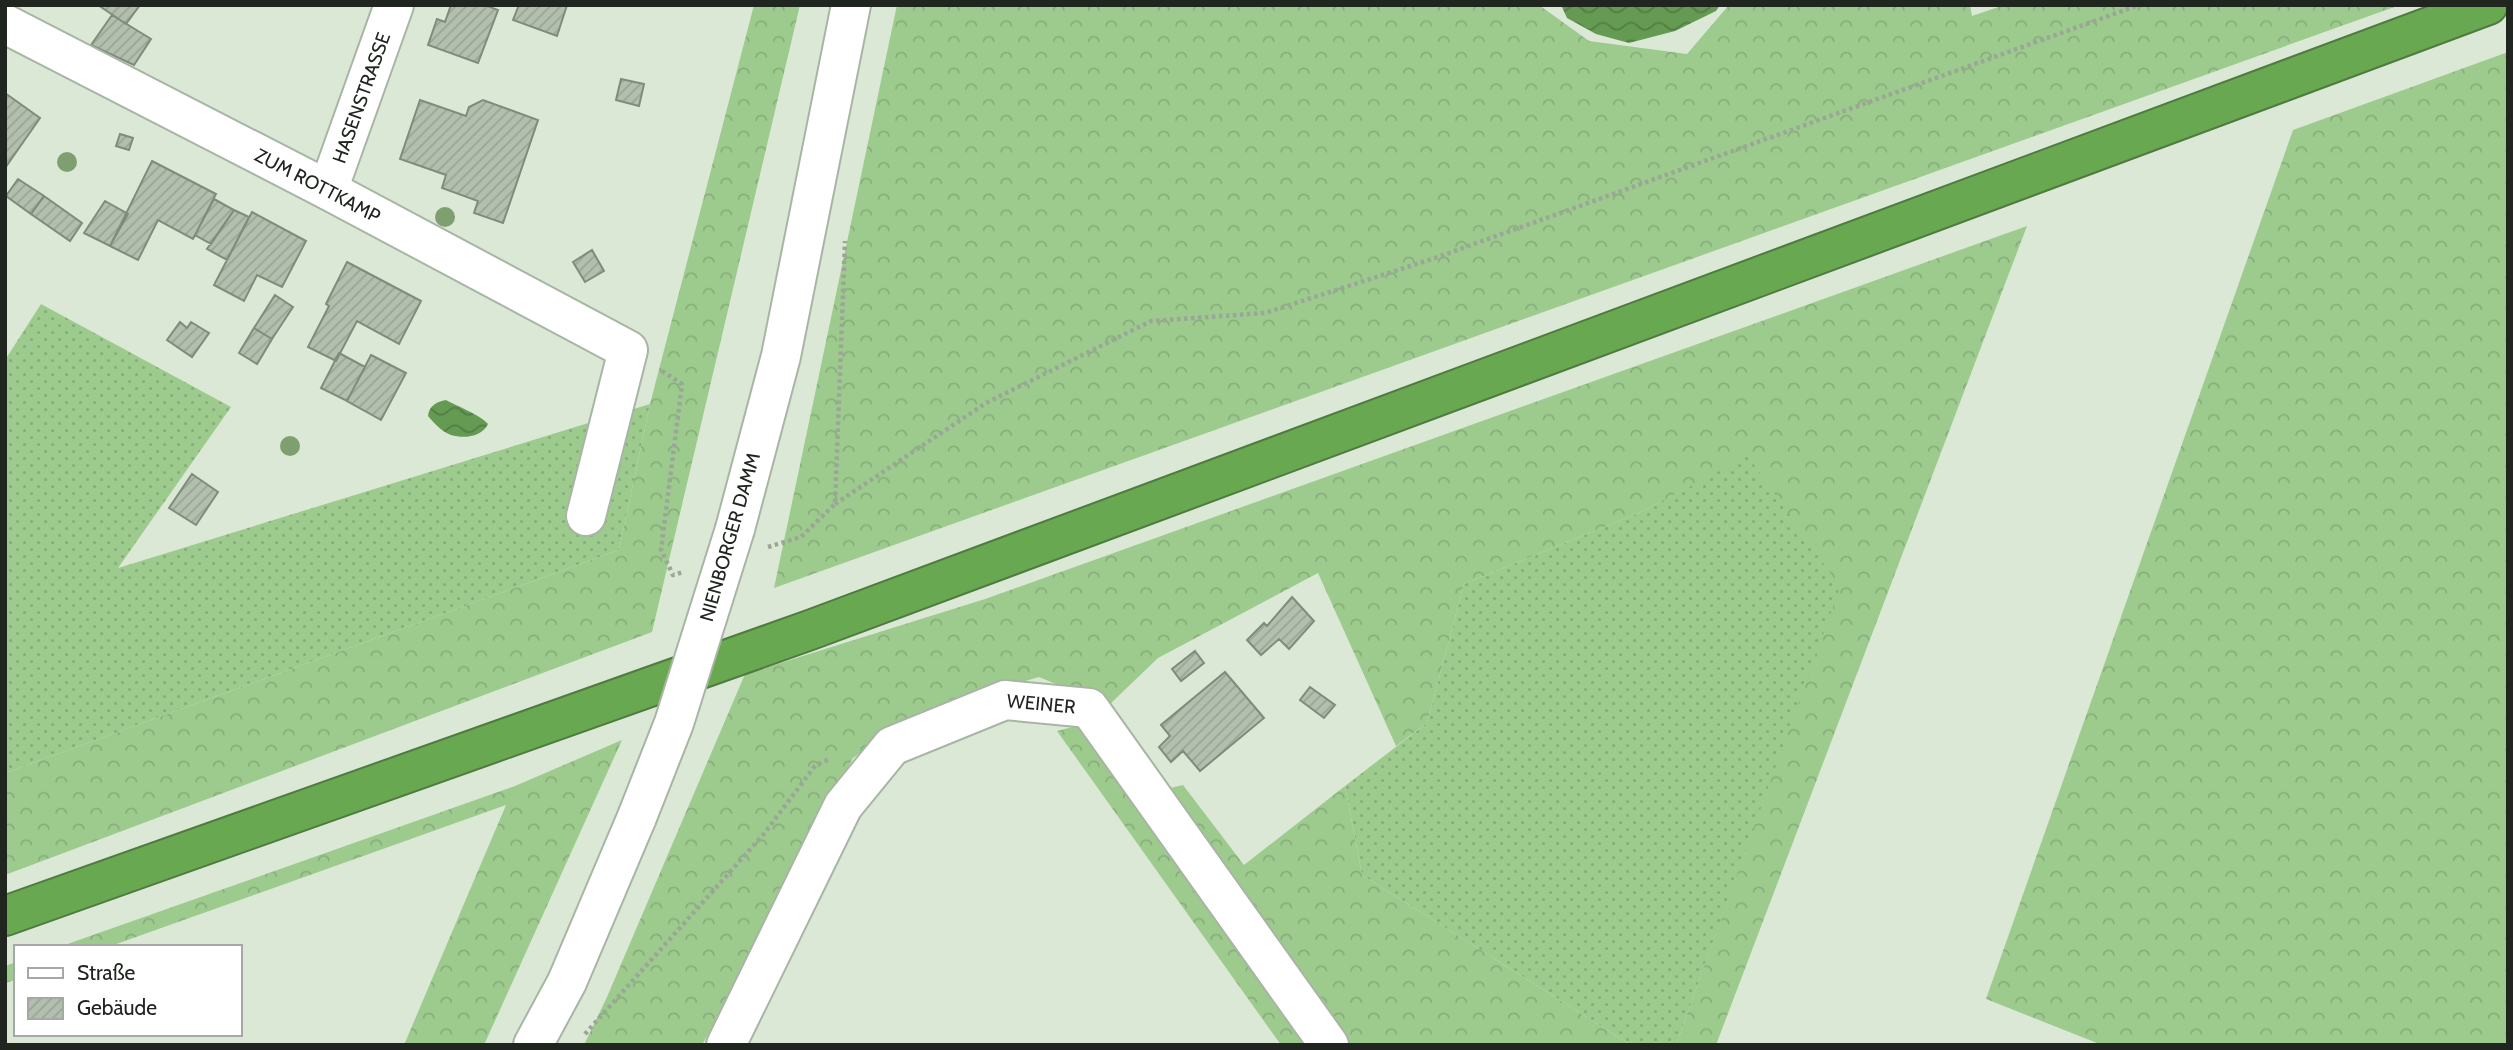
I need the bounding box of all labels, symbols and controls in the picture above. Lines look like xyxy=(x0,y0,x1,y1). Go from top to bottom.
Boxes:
street label: HASENSTRASSE xyxy=(327,29,395,166)
street label: ZUM ROTTKAMP xyxy=(251,143,385,228)
street label: NIENBORGER DAMM xyxy=(695,450,765,624)
street label: WEINER xyxy=(1006,689,1077,718)
legend xyxy=(14,945,242,1036)
text: Straße xyxy=(77,960,136,985)
text: Gebäude xyxy=(77,995,157,1020)

